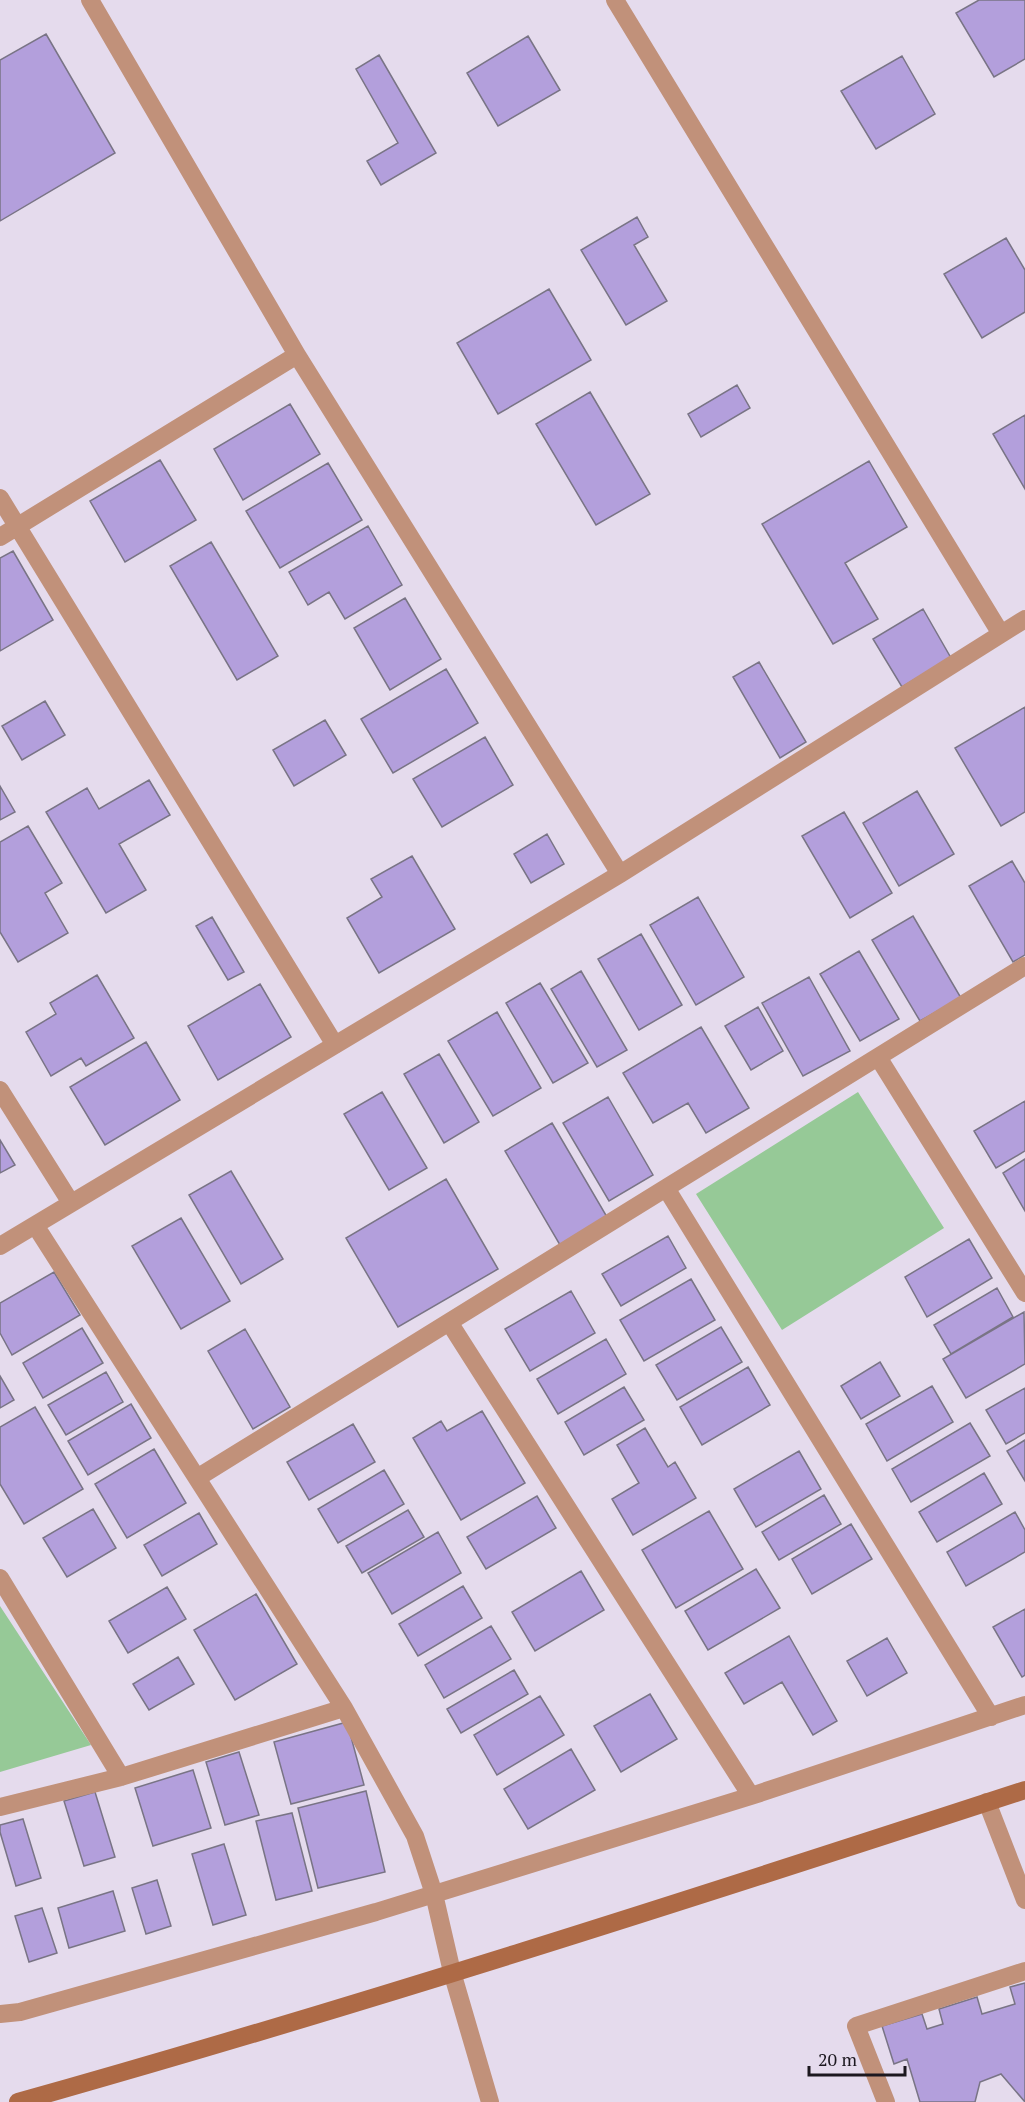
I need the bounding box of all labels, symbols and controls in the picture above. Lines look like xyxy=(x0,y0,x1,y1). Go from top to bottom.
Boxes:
scale bar xyxy=(809,2039,905,2077)
text: 20 m xyxy=(818,2047,858,2071)

